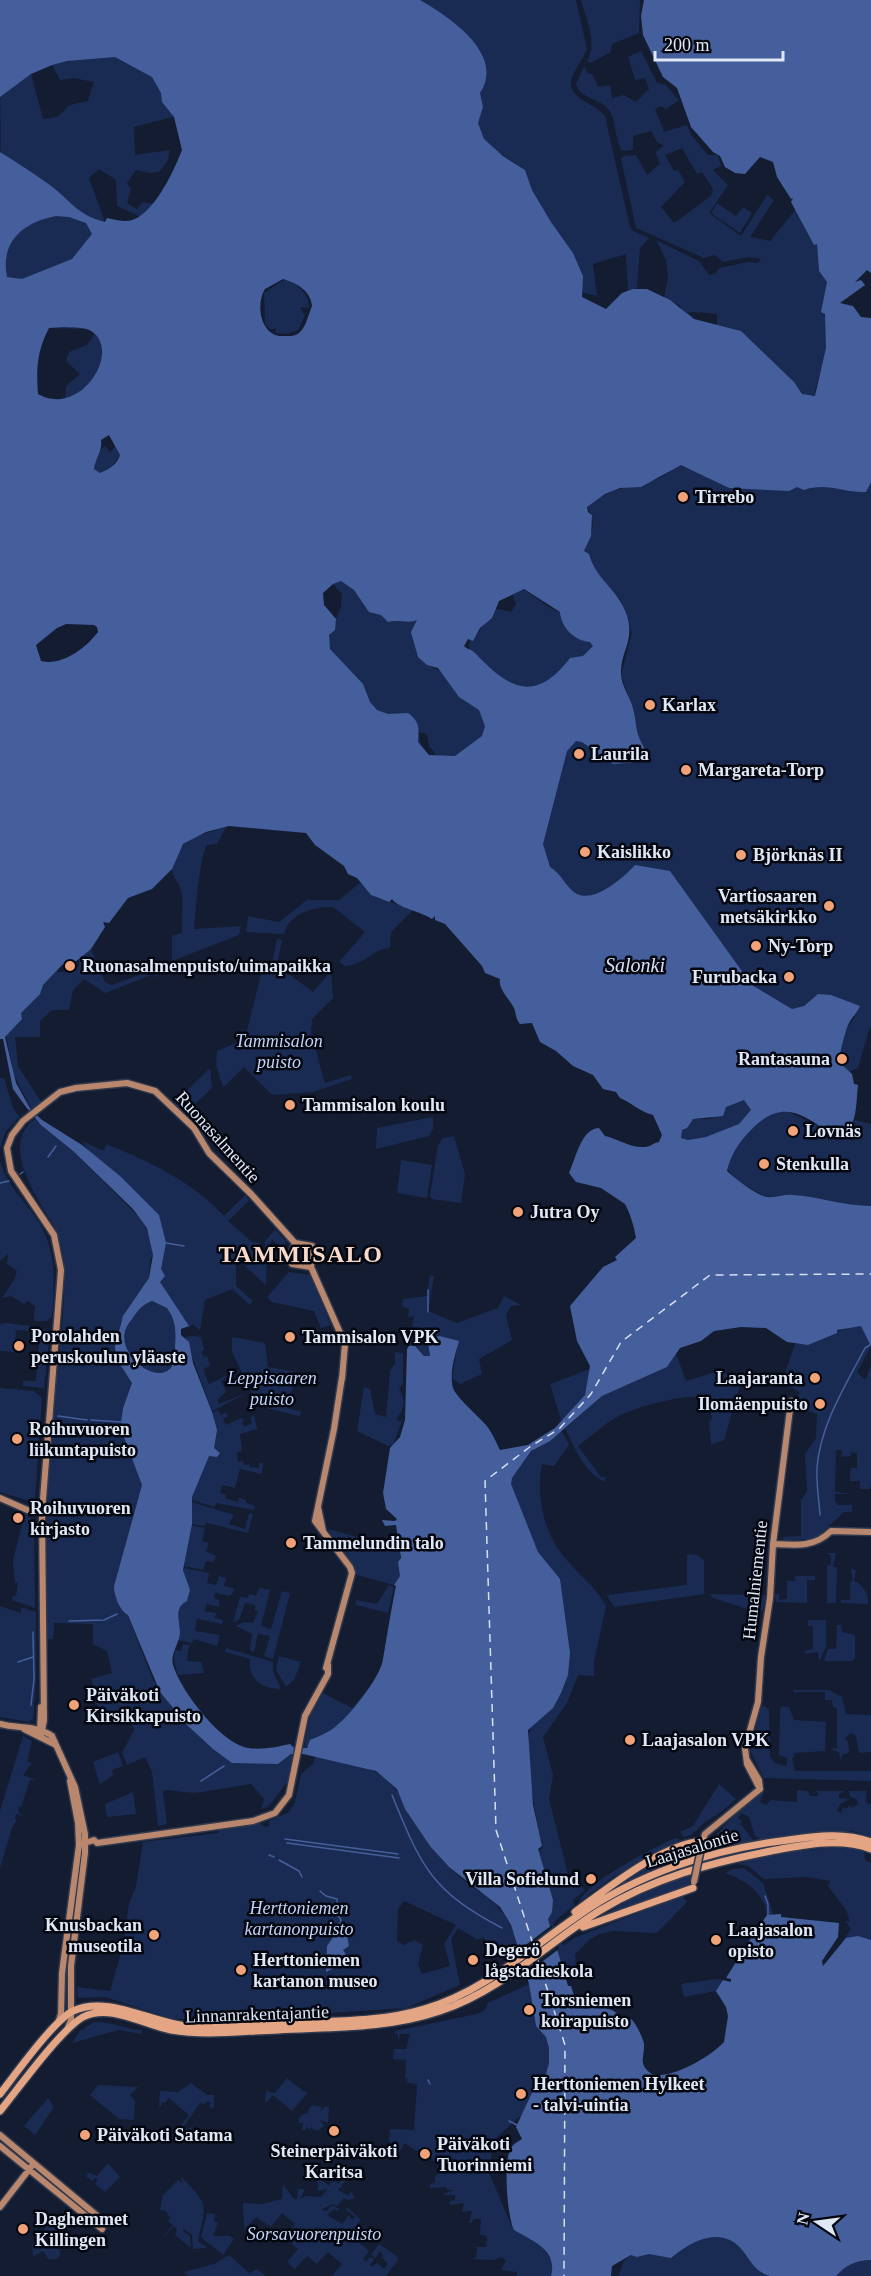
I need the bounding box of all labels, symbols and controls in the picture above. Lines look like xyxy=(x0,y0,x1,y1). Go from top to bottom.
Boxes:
scale bar xyxy=(655,24,782,62)
text: 200 m xyxy=(664,35,710,55)
place label: Tirrebo xyxy=(695,487,754,507)
marker: Tirrebo xyxy=(676,490,690,504)
place label: Karlax xyxy=(662,695,716,715)
marker: Karlax xyxy=(643,698,657,712)
place label: Laurila xyxy=(591,744,649,764)
marker: Laurila xyxy=(572,747,586,761)
place label: Margareta-Torp xyxy=(698,760,824,780)
marker: Margareta-Torp xyxy=(679,763,693,777)
place label: Kaislikko xyxy=(597,842,671,862)
marker: Kaislikko xyxy=(578,845,592,859)
place label: Björknäs II xyxy=(753,845,843,865)
marker: Björknäs II xyxy=(734,848,748,862)
place label: Vartiosaaren metsäkirkko xyxy=(718,886,817,927)
marker: Vartiosaaren metsäkirkko xyxy=(822,899,836,913)
place label: Ny-Torp xyxy=(768,936,833,956)
marker: Ny-Torp xyxy=(749,939,763,953)
water label: Salonki xyxy=(605,954,665,976)
place label: Ruonasalmenpuisto/uimapaikka xyxy=(82,956,331,976)
marker: Ruonasalmenpuisto/uimapaikka xyxy=(63,959,77,973)
place label: Furubacka xyxy=(692,967,777,987)
marker: Furubacka xyxy=(782,970,796,984)
park label: Tammisalon puisto xyxy=(235,1031,323,1072)
place label: Rantasauna xyxy=(738,1049,830,1069)
marker: Rantasauna xyxy=(835,1052,849,1066)
street label: Ruonasalmentie xyxy=(172,1087,264,1187)
place label: Tammisalon koulu xyxy=(302,1095,445,1115)
marker: Tammisalon koulu xyxy=(283,1098,297,1112)
place label: Lovnäs xyxy=(805,1121,861,1141)
marker: Lovnäs xyxy=(786,1124,800,1138)
place label: Stenkulla xyxy=(776,1154,849,1174)
marker: Stenkulla xyxy=(757,1157,771,1171)
place label: Jutra Oy xyxy=(530,1202,600,1222)
marker: Jutra Oy xyxy=(511,1205,525,1219)
district label: TAMMISALO xyxy=(218,1241,384,1267)
place label: Porolahden peruskoulun yläaste xyxy=(31,1326,186,1367)
place label: Tammisalon VPK xyxy=(302,1327,439,1347)
marker: Tammisalon VPK xyxy=(283,1330,297,1344)
marker: Porolahden peruskoulun yläaste xyxy=(12,1339,26,1353)
park label: Leppisaaren puisto xyxy=(226,1368,317,1409)
place label: Laajaranta xyxy=(716,1368,803,1388)
marker: Laajaranta xyxy=(808,1371,822,1385)
place label: Ilomäenpuisto xyxy=(698,1394,808,1414)
marker: Ilomäenpuisto xyxy=(813,1397,827,1411)
place label: Roihuvuoren liikuntapuisto xyxy=(29,1419,136,1460)
marker: Roihuvuoren liikuntapuisto xyxy=(10,1432,24,1446)
place label: Roihuvuoren kirjasto xyxy=(30,1498,131,1539)
marker: Roihuvuoren kirjasto xyxy=(11,1511,25,1525)
street label: Humalniementie xyxy=(739,1519,771,1641)
place label: Tammelundin talo xyxy=(303,1533,444,1553)
marker: Tammelundin talo xyxy=(284,1536,298,1550)
place label: Päiväkoti Kirsikkapuisto xyxy=(86,1685,201,1726)
marker: Päiväkoti Kirsikkapuisto xyxy=(67,1698,81,1712)
place label: Laajasalon VPK xyxy=(642,1730,769,1750)
marker: Laajasalon VPK xyxy=(623,1733,637,1747)
street label: Laajasalontie xyxy=(643,1824,741,1872)
place label: Villa Sofielund xyxy=(465,1869,579,1889)
marker: Villa Sofielund xyxy=(584,1872,598,1886)
park label: Herttoniemen kartanonpuisto xyxy=(244,1898,354,1939)
place label: Knusbackan museotila xyxy=(45,1915,142,1956)
place label: Laajasalon opisto xyxy=(728,1920,813,1961)
marker: Knusbackan museotila xyxy=(147,1928,161,1942)
marker: Laajasalon opisto xyxy=(709,1933,723,1947)
place label: Degerö lågstadieskola xyxy=(485,1940,593,1981)
place label: Herttoniemen kartanon museo xyxy=(253,1950,378,1991)
marker: Degerö lågstadieskola xyxy=(466,1953,480,1967)
marker: Herttoniemen kartanon museo xyxy=(234,1963,248,1977)
place label: Torsniemen koirapuisto xyxy=(541,1990,631,2031)
street label: Linnanrakentajantie xyxy=(185,2001,329,2027)
marker: Torsniemen koirapuisto xyxy=(522,2003,536,2017)
place label: Herttoniemen Hylkeet - talvi-uintia xyxy=(533,2074,704,2115)
marker: Herttoniemen Hylkeet - talvi-uintia xyxy=(514,2087,528,2101)
marker: Steinerpäiväkoti Karitsa xyxy=(327,2124,341,2138)
place label: Päiväkoti Satama xyxy=(97,2125,233,2145)
marker: Päiväkoti Satama xyxy=(78,2128,92,2142)
place label: Päiväkoti Tuorinniemi xyxy=(437,2134,532,2175)
place label: Steinerpäiväkoti Karitsa xyxy=(270,2141,398,2182)
marker: Päiväkoti Tuorinniemi xyxy=(418,2147,432,2161)
north arrow xyxy=(787,2192,847,2252)
place label: Daghemmet Killingen xyxy=(35,2209,128,2250)
text: N xyxy=(793,2211,813,2226)
marker: Daghemmet Killingen xyxy=(16,2222,30,2236)
park label: Sorsavuorenpuisto xyxy=(247,2224,381,2244)

